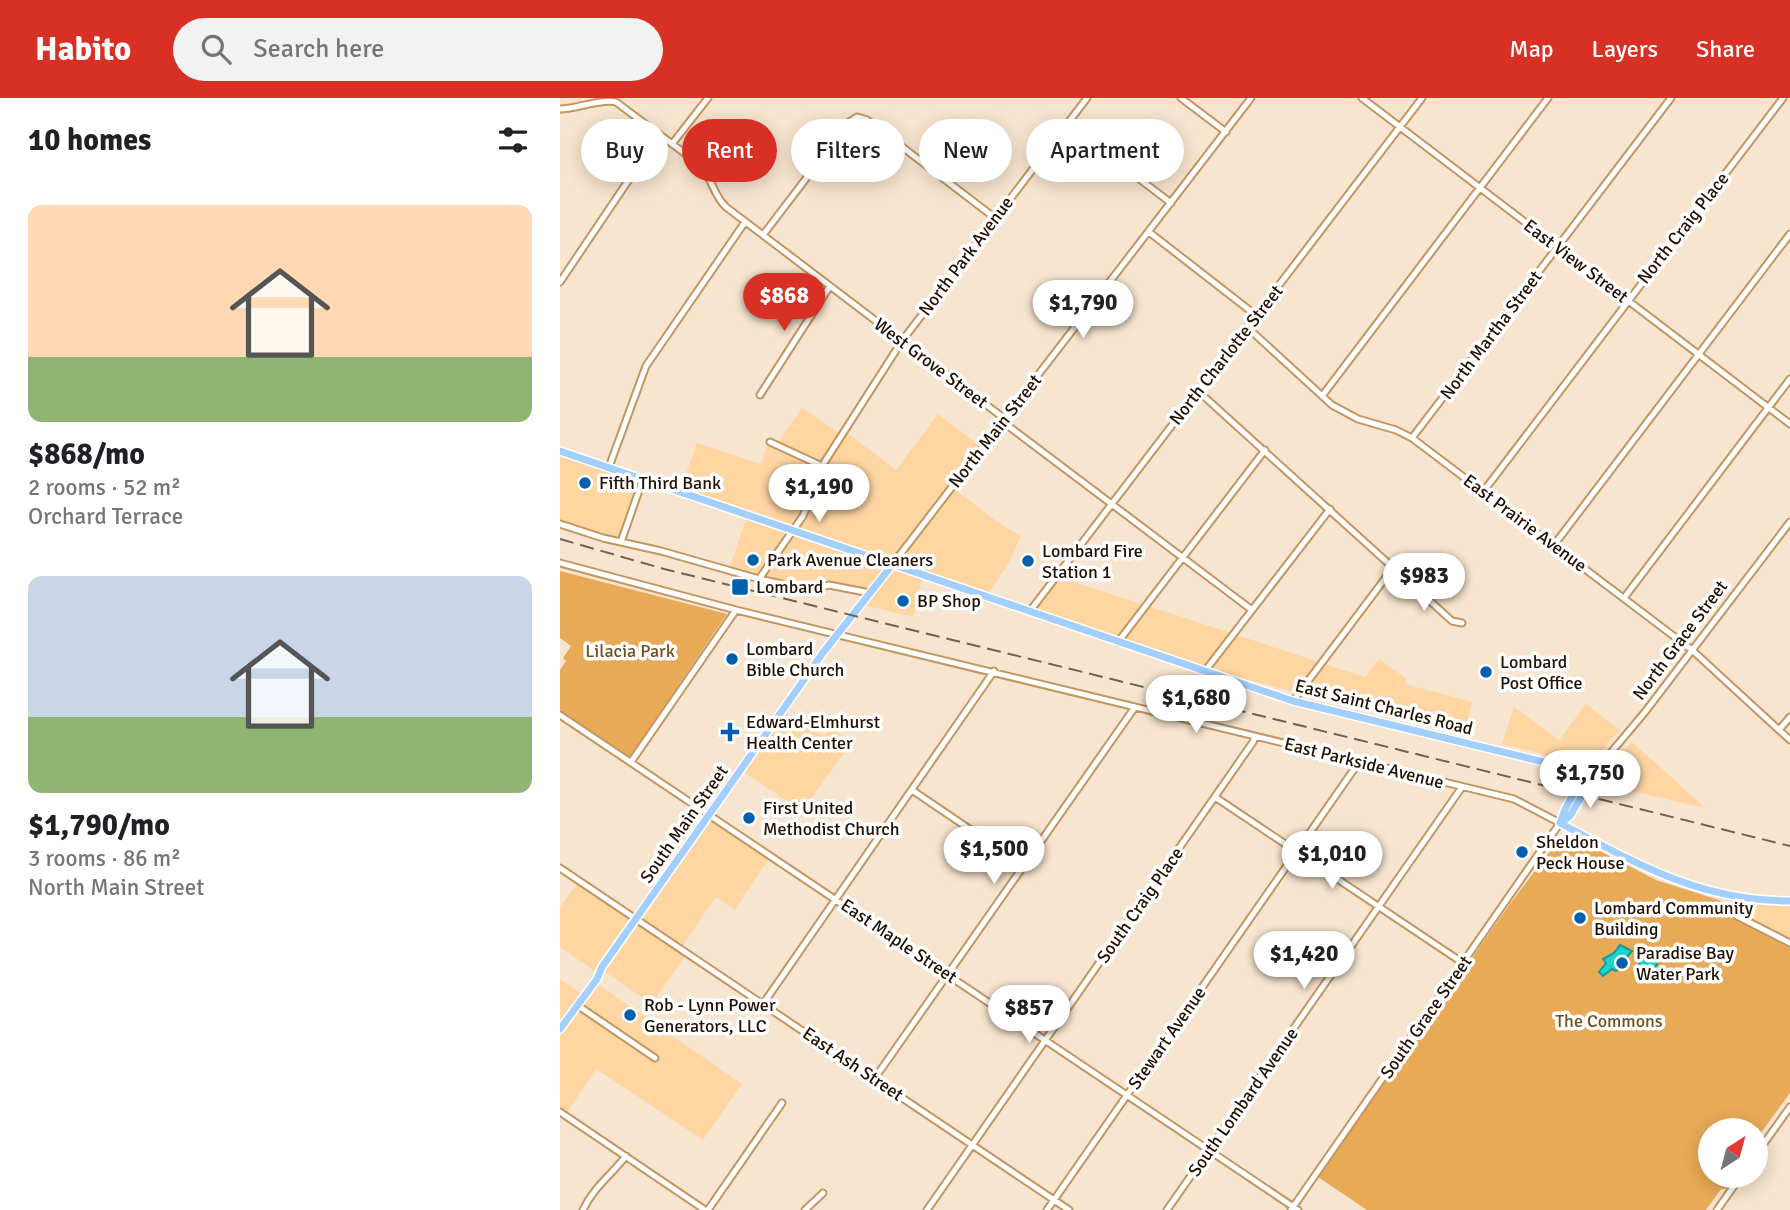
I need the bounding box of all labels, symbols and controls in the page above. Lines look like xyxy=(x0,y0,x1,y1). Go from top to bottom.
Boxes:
search box xyxy=(173,18,663,81)
text: Habito xyxy=(35,29,131,70)
icon: search xyxy=(197,30,235,68)
text: Search here xyxy=(253,33,384,65)
text: Map xyxy=(1509,34,1554,64)
text: Layers xyxy=(1592,34,1658,64)
text: Share xyxy=(1696,34,1755,64)
chip: Buy xyxy=(581,119,668,182)
chip: Rent xyxy=(682,119,777,182)
chip: Filters xyxy=(791,119,905,182)
chip: New xyxy=(919,119,1012,182)
chip: Apartment xyxy=(1026,119,1184,182)
icon: filters xyxy=(494,121,532,159)
text: 10 homes xyxy=(28,122,151,159)
street label: North Craig Place xyxy=(1633,168,1733,288)
street label: North Park Avenue xyxy=(914,192,1018,320)
street label: East View Street xyxy=(1519,215,1633,307)
icon: home xyxy=(217,250,343,376)
street label: North Martha Street xyxy=(1435,266,1547,404)
pin: $868 xyxy=(743,274,825,333)
pin: $1,790 xyxy=(1026,280,1140,340)
text: $868 xyxy=(759,281,809,310)
street label: North Charlotte Street xyxy=(1164,281,1288,429)
text: $1,790 xyxy=(1049,288,1117,317)
street label: West Grove Street xyxy=(870,313,992,413)
street label: North Main Street xyxy=(944,370,1046,492)
text: $868/mo xyxy=(28,436,145,473)
pin: $1,190 xyxy=(762,464,876,524)
street label: East Prairie Avenue xyxy=(1459,469,1591,577)
place label: Fifth Third Bank xyxy=(599,472,721,494)
text: $1,190 xyxy=(785,472,853,501)
text: 2 rooms · 52 m² xyxy=(28,473,181,502)
marker: Fifth Third Bank xyxy=(577,475,593,491)
text: Orchard Terrace xyxy=(28,502,183,531)
place label: Lombard Fire Station 1 xyxy=(1042,540,1143,583)
place label: Park Avenue Cleaners xyxy=(767,549,933,571)
marker: Park Avenue Cleaners xyxy=(745,552,761,568)
marker: Lombard Fire Station 1 xyxy=(1020,553,1036,569)
pin: $983 xyxy=(1383,554,1465,613)
text: $983 xyxy=(1399,561,1449,590)
place label: Lombard xyxy=(756,576,823,598)
street label: North Grace Street xyxy=(1628,576,1732,704)
marker: Lombard xyxy=(730,577,750,597)
place label: BP Shop xyxy=(917,590,981,612)
marker: BP Shop xyxy=(895,593,911,609)
icon: home xyxy=(217,621,343,747)
place label: Lombard Bible Church xyxy=(746,638,844,681)
park label: Lilacia Park xyxy=(585,640,675,662)
marker: Lombard Bible Church xyxy=(724,651,740,667)
place label: Lombard Post Office xyxy=(1500,651,1582,694)
marker: Lombard Post Office xyxy=(1478,664,1494,680)
street label: East Saint Charles Road xyxy=(1293,674,1475,740)
pin: $1,680 xyxy=(1139,676,1253,735)
text: $1,680 xyxy=(1162,683,1230,712)
place label: Edward-Elmhurst Health Center xyxy=(746,711,880,754)
marker: Edward-Elmhurst Health Center xyxy=(720,722,740,742)
street label: East Parkside Avenue xyxy=(1282,733,1446,793)
pin: $1,750 xyxy=(1533,750,1647,810)
text: $1,750 xyxy=(1556,758,1624,787)
street label: South Main Street xyxy=(635,761,733,887)
place label: First United Methodist Church xyxy=(763,797,900,840)
text: $1,790/mo xyxy=(28,807,170,844)
marker: First United Methodist Church xyxy=(741,810,757,826)
pin: $1,500 xyxy=(937,826,1051,886)
place label: Sheldon Peck House xyxy=(1536,831,1624,874)
pin: $1,010 xyxy=(1275,832,1389,891)
text: $1,500 xyxy=(960,834,1028,863)
text: $1,010 xyxy=(1298,839,1366,868)
street label: South Craig Place xyxy=(1092,843,1188,967)
text: 3 rooms · 86 m² xyxy=(28,844,181,873)
marker: Sheldon Peck House xyxy=(1514,844,1530,860)
text: North Main Street xyxy=(28,873,204,902)
street label: East Maple Street xyxy=(837,894,961,988)
place label: Lombard Community Building xyxy=(1594,897,1754,940)
marker: Lombard Community Building xyxy=(1572,910,1588,926)
pin: $1,420 xyxy=(1247,932,1361,991)
text: $1,420 xyxy=(1270,939,1338,968)
place label: Paradise Bay Water Park xyxy=(1636,942,1734,985)
street label: South Grace Street xyxy=(1376,951,1476,1083)
marker: Paradise Bay Water Park xyxy=(1614,955,1630,971)
street label: Stewart Avenue xyxy=(1123,982,1211,1094)
pin: $857 xyxy=(988,986,1070,1045)
text: $857 xyxy=(1004,993,1054,1022)
place label: Rob - Lynn Power Generators, LLC xyxy=(644,994,776,1037)
marker: Rob - Lynn Power Generators, LLC xyxy=(622,1007,638,1023)
park label: The Commons xyxy=(1555,1010,1663,1032)
street label: East Ash Street xyxy=(798,1022,908,1106)
street label: South Lombard Avenue xyxy=(1183,1023,1303,1181)
north arrow xyxy=(1698,1118,1768,1188)
map controls xyxy=(1698,1118,1768,1188)

